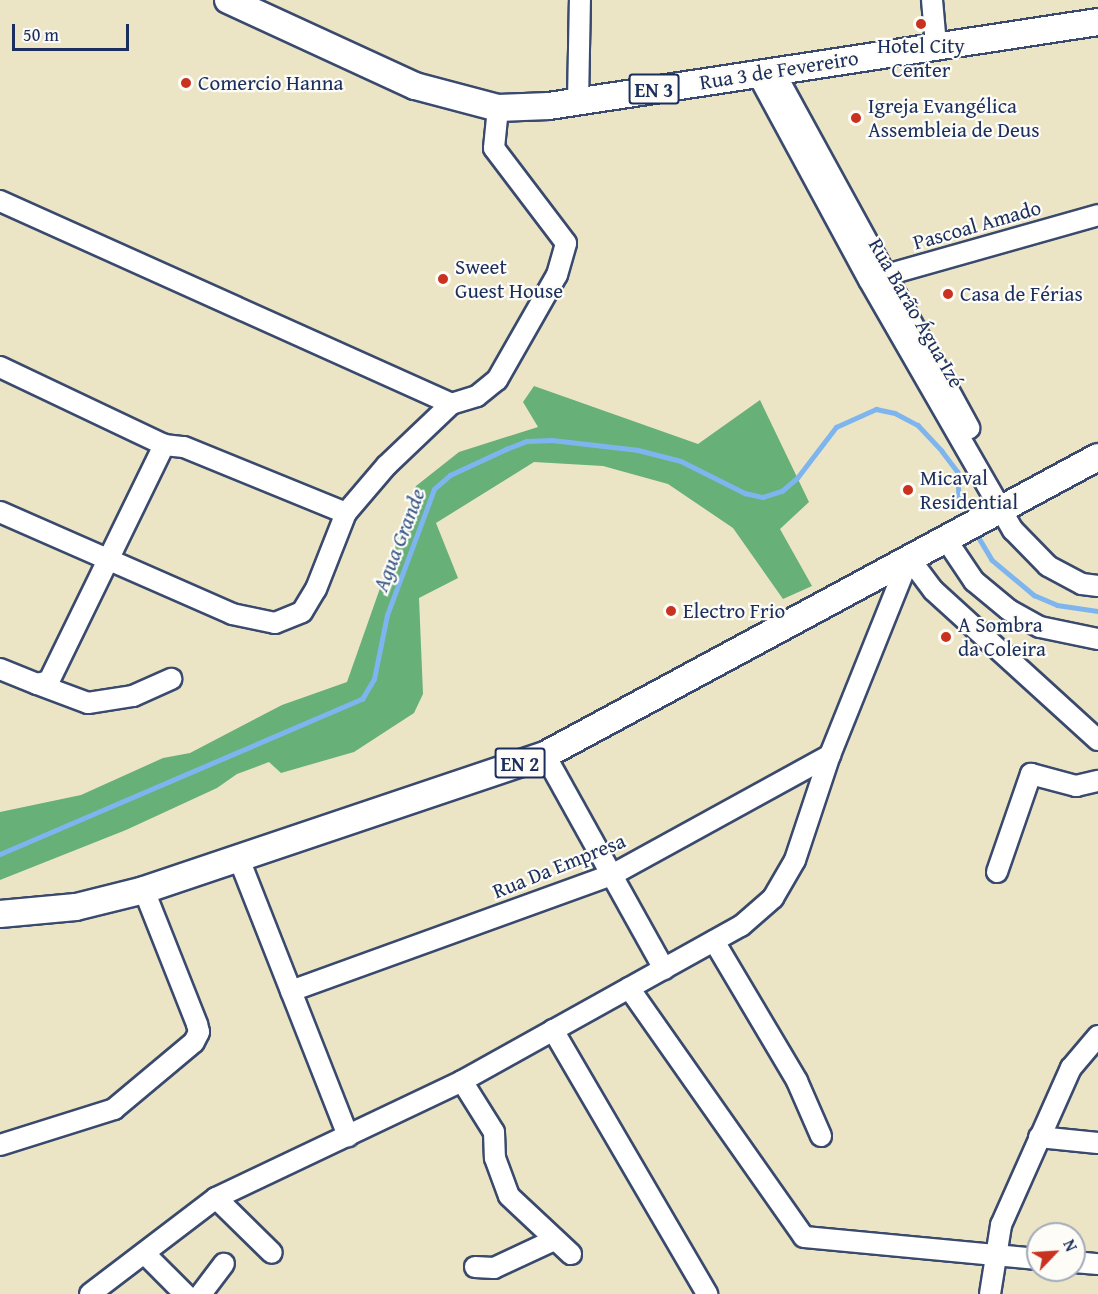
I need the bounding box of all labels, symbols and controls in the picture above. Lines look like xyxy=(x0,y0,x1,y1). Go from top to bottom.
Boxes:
scale bar xyxy=(15,12,132,50)
marker: Hotel City Center xyxy=(914,17,928,31)
text: 50 m xyxy=(23,21,59,48)
place label: Hotel City Center xyxy=(877,33,965,83)
street label: Rua 3 de Fevereiro xyxy=(698,45,860,95)
place label: Comercio Hanna xyxy=(198,70,343,96)
road number: EN 3 xyxy=(628,72,680,106)
marker: Comercio Hanna xyxy=(179,76,193,90)
place label: Igreja Evangélica Assembleia de Deus xyxy=(868,93,1039,143)
marker: Igreja Evangélica Assembleia de Deus xyxy=(849,111,863,125)
street label: Pascoal Amado xyxy=(910,195,1044,255)
street label: Rua Barão Água Izé xyxy=(863,234,969,392)
place label: Sweet Guest House xyxy=(455,254,563,304)
marker: Sweet Guest House xyxy=(436,272,450,286)
place label: Casa de Férias xyxy=(960,281,1083,307)
marker: Casa de Férias xyxy=(941,287,955,301)
place label: Micaval Residential xyxy=(920,465,1018,515)
marker: Micaval Residential xyxy=(901,483,915,497)
water label: Agua Grande xyxy=(367,485,431,595)
place label: Electro Frio xyxy=(683,598,785,624)
marker: Electro Frio xyxy=(664,604,678,618)
place label: A Sombra da Coleira xyxy=(958,612,1046,662)
marker: A Sombra da Coleira xyxy=(939,630,953,644)
road number: EN 2 xyxy=(494,746,546,780)
street label: Rua Da Empresa xyxy=(489,828,629,904)
north arrow xyxy=(1026,1222,1086,1282)
text: N xyxy=(1057,1235,1084,1255)

